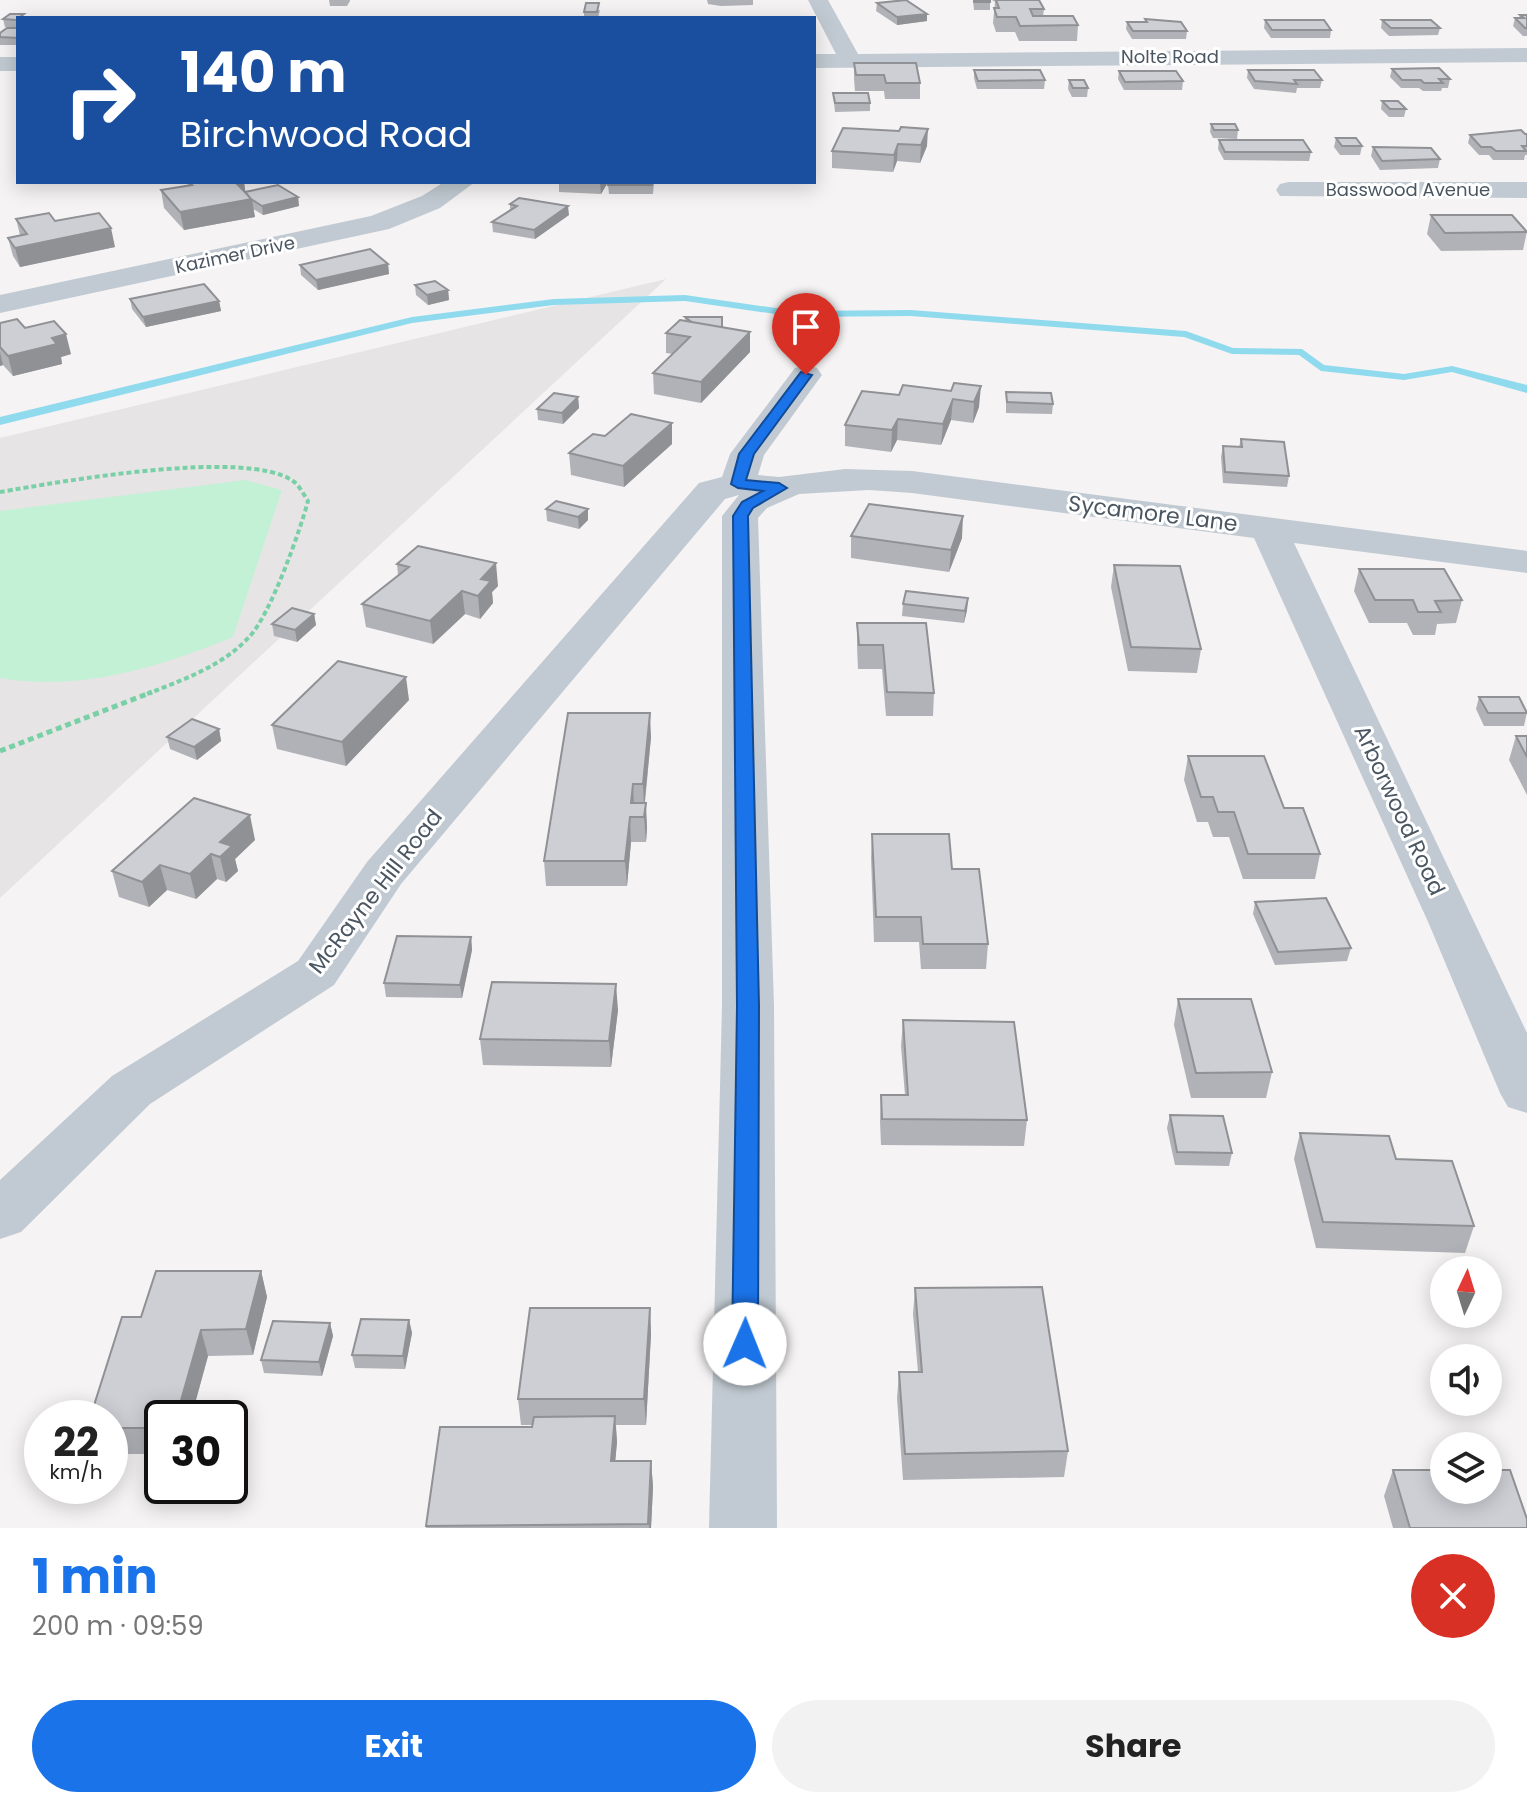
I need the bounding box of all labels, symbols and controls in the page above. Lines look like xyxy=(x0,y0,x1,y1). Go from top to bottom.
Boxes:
text: 140 m xyxy=(180,33,347,112)
street label: Nolte Road xyxy=(1121,44,1219,69)
icon: right xyxy=(48,48,152,152)
text: Birchwood Road xyxy=(180,109,472,160)
street label: Basswood Avenue xyxy=(1326,177,1490,202)
street label: Kazimer Drive xyxy=(173,230,297,279)
pin xyxy=(772,293,840,375)
icon: arrive xyxy=(784,305,828,349)
street label: Sycamore Lane xyxy=(1067,488,1239,539)
street label: Arborwood Road xyxy=(1347,720,1453,900)
street label: McRayne Hill Road xyxy=(301,803,450,980)
north arrow xyxy=(1430,1256,1502,1328)
map controls xyxy=(1430,1256,1502,1504)
position arrow xyxy=(703,1302,787,1386)
button: sound xyxy=(1430,1344,1502,1416)
speed limit sign: 30 xyxy=(144,1400,248,1504)
text: 22 xyxy=(53,1414,99,1470)
button: layers xyxy=(1430,1432,1502,1504)
text: km/h xyxy=(49,1458,103,1486)
text: 1 min xyxy=(32,1543,158,1610)
button: close xyxy=(1411,1554,1495,1638)
text: 200 m · 09:59 xyxy=(32,1608,204,1644)
button: Exit xyxy=(32,1700,756,1792)
button: Share xyxy=(772,1700,1495,1792)

